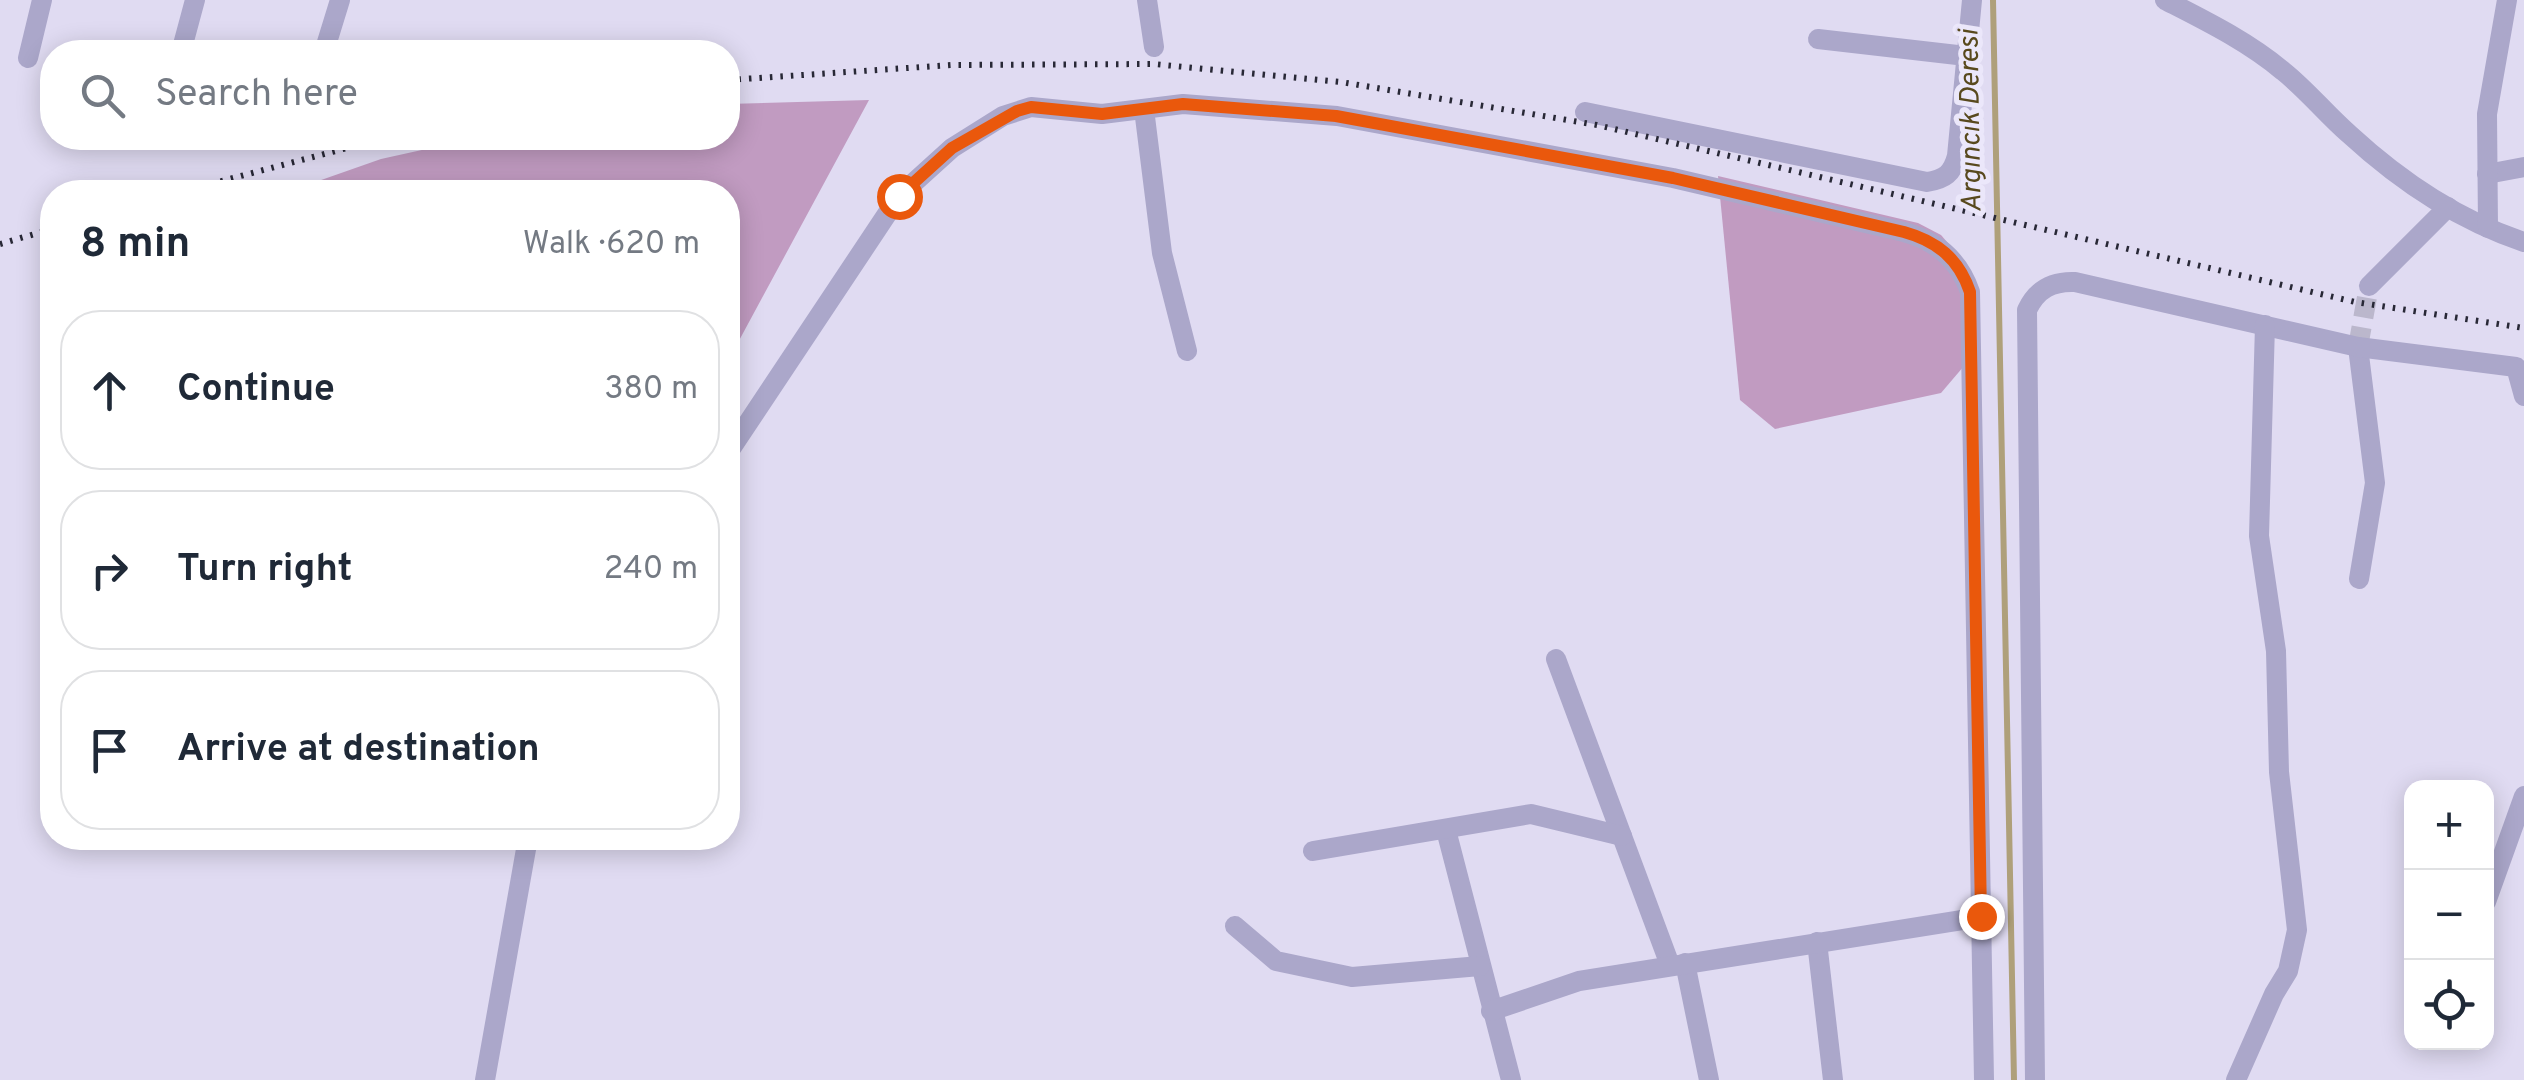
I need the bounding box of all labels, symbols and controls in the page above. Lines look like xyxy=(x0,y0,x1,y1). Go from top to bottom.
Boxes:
water label: Argıncık Deresi xyxy=(1952,27,1992,213)
search box xyxy=(40,40,740,150)
icon: search xyxy=(75,68,130,123)
text: Search here xyxy=(155,71,358,120)
route start xyxy=(877,174,923,220)
text: 8 min xyxy=(80,219,190,272)
text: Walk · 620 m xyxy=(523,225,700,265)
icon: ahead xyxy=(82,363,137,418)
text: Continue xyxy=(177,366,335,415)
text: 380 m xyxy=(604,370,698,410)
icon: right xyxy=(82,543,137,598)
text: Turn right xyxy=(177,546,352,595)
text: 240 m xyxy=(604,550,698,590)
icon: arrive xyxy=(82,723,137,778)
text: Arrive at destination xyxy=(177,726,540,775)
map controls xyxy=(2404,780,2494,1050)
button: + xyxy=(2404,780,2494,870)
button: − xyxy=(2404,870,2494,960)
route end xyxy=(1959,894,2005,940)
button: locate xyxy=(2404,960,2494,1050)

